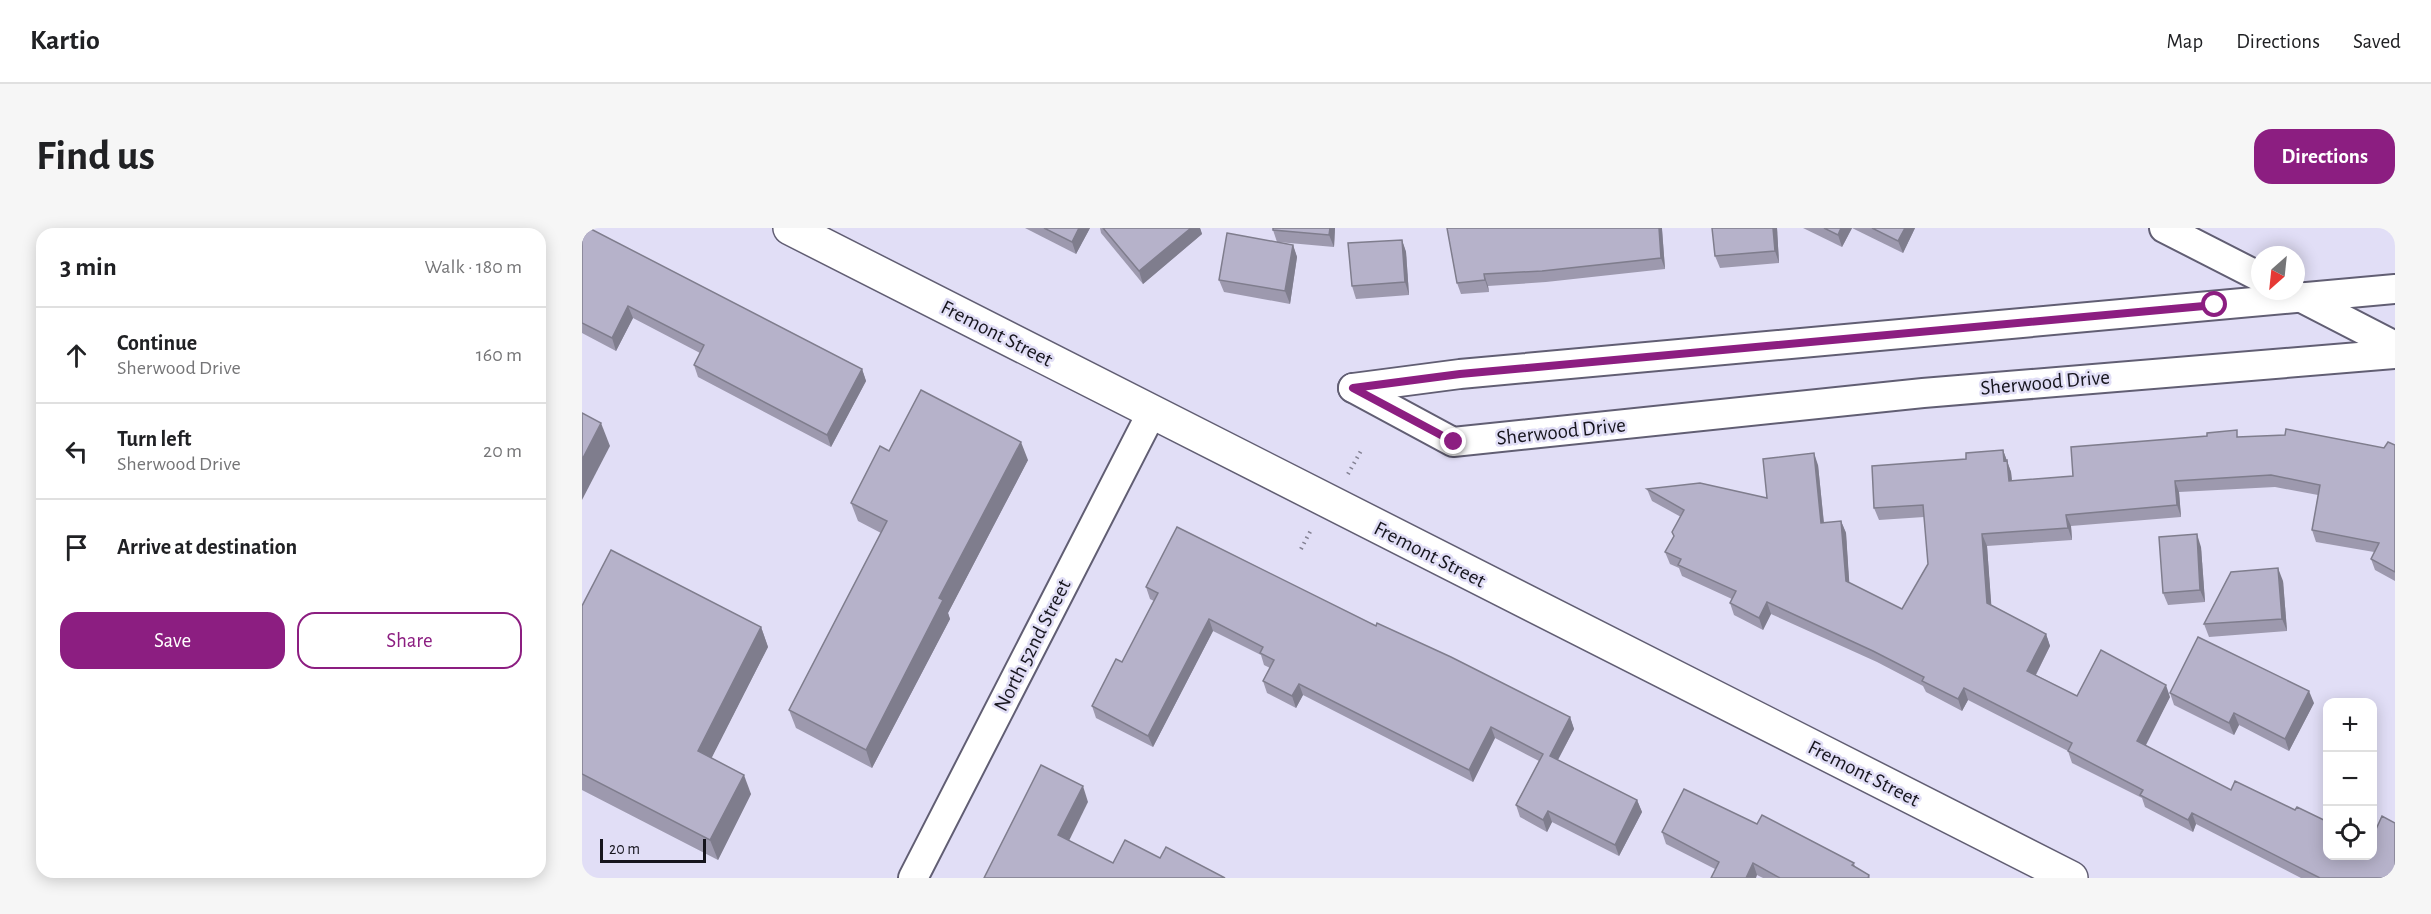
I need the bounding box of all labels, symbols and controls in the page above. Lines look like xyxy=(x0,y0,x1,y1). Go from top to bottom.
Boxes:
text: Kartio xyxy=(30,27,100,55)
text: Map xyxy=(2167,31,2203,52)
text: Directions xyxy=(2236,31,2320,52)
text: Saved xyxy=(2353,31,2401,52)
button: Directions xyxy=(2254,129,2395,184)
text: Find us xyxy=(36,135,155,177)
north arrow xyxy=(2251,246,2305,300)
text: 3 min xyxy=(60,254,117,280)
text: Walk · 180 m xyxy=(425,257,522,277)
route start xyxy=(2201,291,2227,317)
street label: Fremont Street xyxy=(938,296,1056,371)
text: Continue xyxy=(117,332,197,354)
icon: ahead xyxy=(60,339,93,372)
text: 160 m xyxy=(476,345,522,365)
text: Sherwood Drive xyxy=(117,358,241,378)
street label: Sherwood Drive xyxy=(1979,366,2111,399)
street label: Sherwood Drive xyxy=(1495,414,1627,449)
text: Turn left xyxy=(117,428,191,450)
route end xyxy=(1440,428,1466,454)
icon: left xyxy=(60,435,93,468)
text: 20 m xyxy=(483,441,522,461)
text: Sherwood Drive xyxy=(117,454,241,474)
street label: Fremont Street xyxy=(1371,517,1489,592)
icon: arrive xyxy=(60,531,93,564)
text: Arrive at destination xyxy=(117,536,297,558)
street label: North 52nd Street xyxy=(990,576,1075,715)
button: Save xyxy=(60,612,285,669)
button: Share xyxy=(297,612,522,669)
map controls xyxy=(2323,698,2377,860)
button: + xyxy=(2323,698,2377,752)
street label: Fremont Street xyxy=(1805,736,1923,811)
button: − xyxy=(2323,752,2377,806)
button: locate xyxy=(2323,806,2377,860)
scale bar xyxy=(600,836,706,864)
text: 20 m xyxy=(609,841,640,857)

